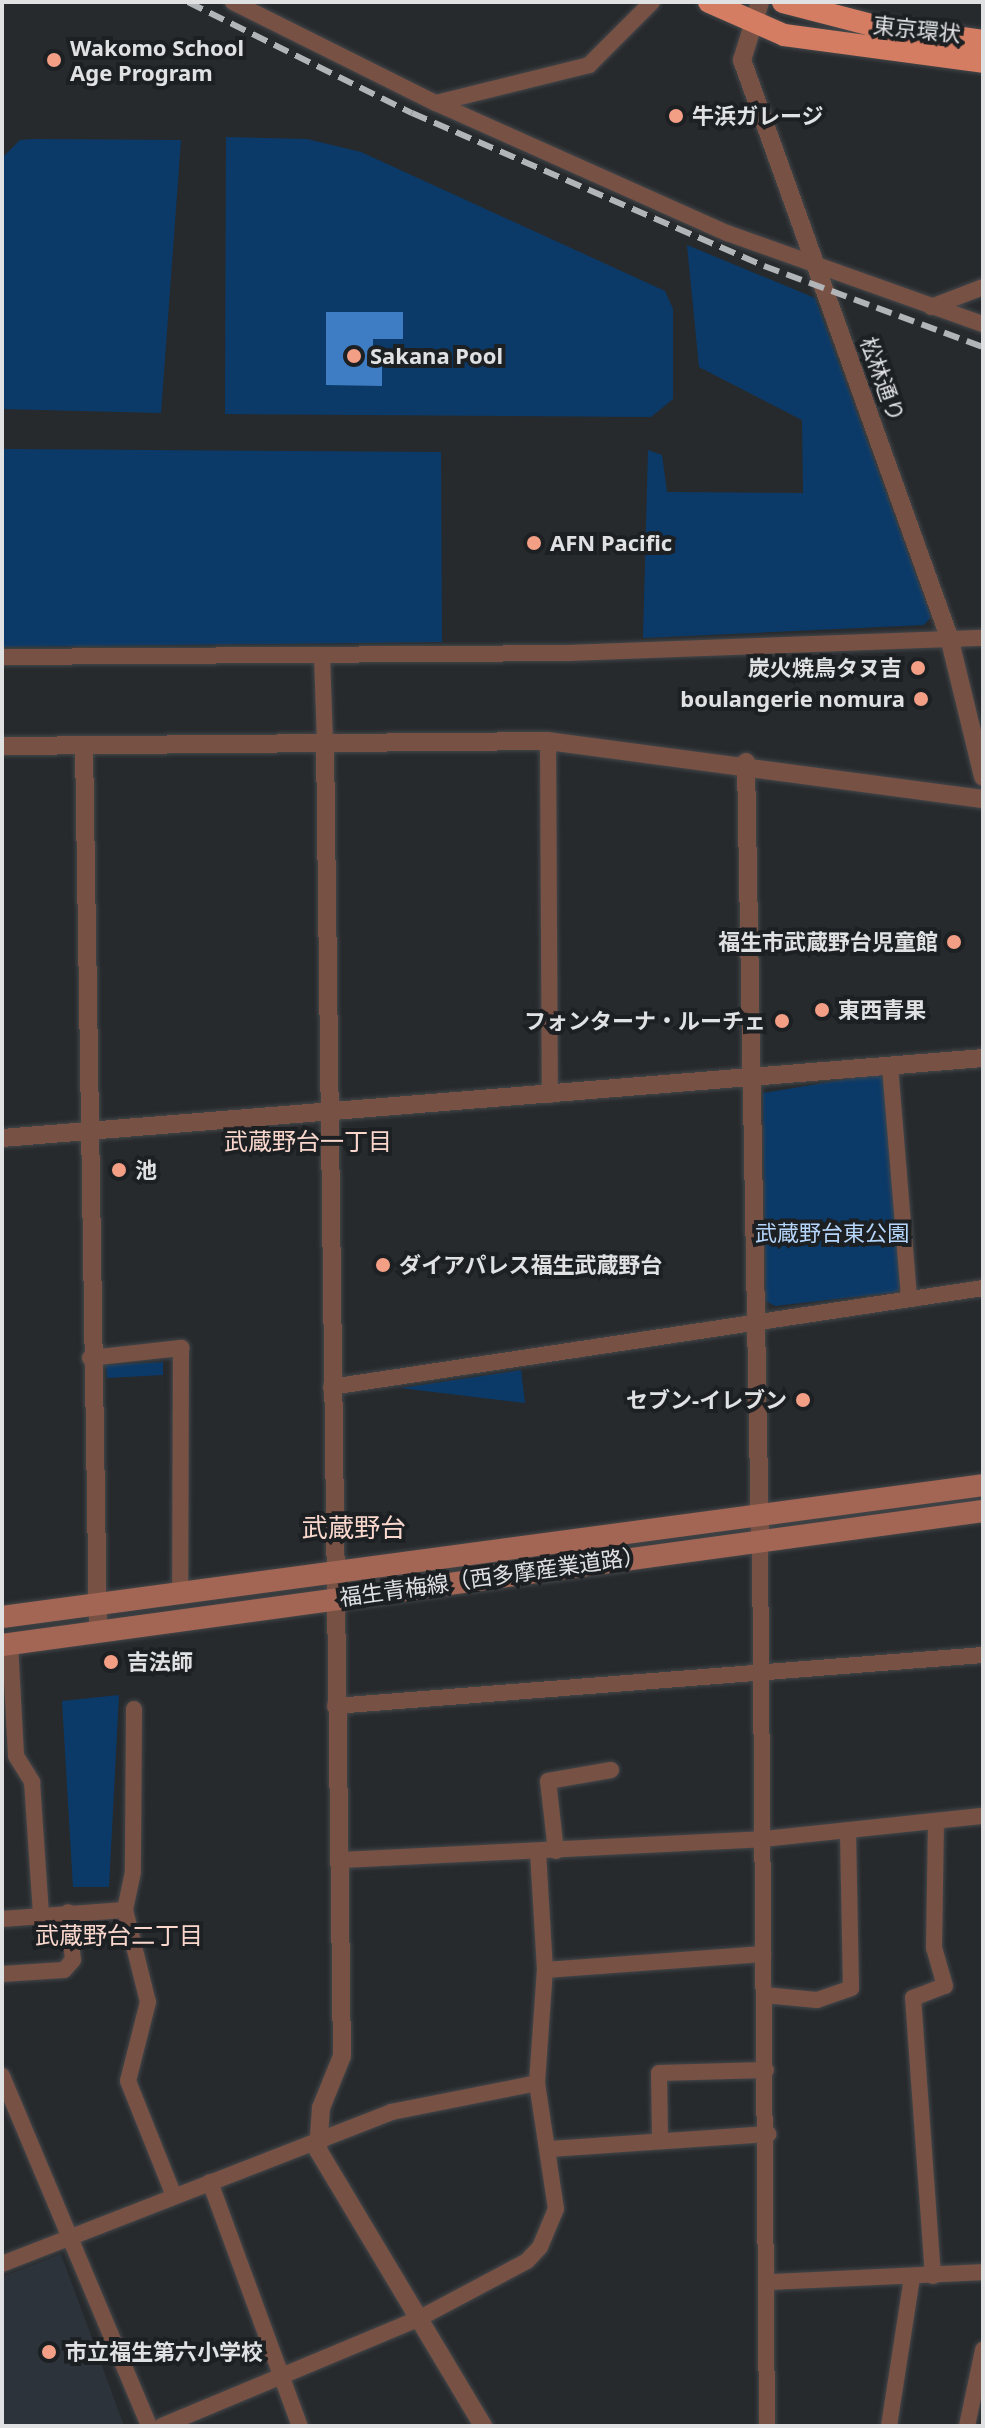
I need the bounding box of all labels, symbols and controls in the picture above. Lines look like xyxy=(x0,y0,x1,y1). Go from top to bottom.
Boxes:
street label: 東京環状 xyxy=(872,11,962,47)
place label: Wakomo School Age Program xyxy=(70,34,244,86)
marker: Wakomo School Age Program xyxy=(45,51,63,69)
place label: 牛浜ガレージ xyxy=(692,103,824,129)
marker: 牛浜ガレージ xyxy=(667,107,685,125)
street label: 松林通り xyxy=(856,333,910,425)
place label: Sakana Pool xyxy=(370,343,503,369)
marker: Sakana Pool xyxy=(345,347,363,365)
place label: AFN Pacific xyxy=(550,530,672,556)
marker: AFN Pacific xyxy=(525,534,543,552)
place label: 炭火焼鳥タヌ吉 xyxy=(748,655,902,681)
marker: 炭火焼鳥タヌ吉 xyxy=(909,659,927,677)
place label: boulangerie nomura xyxy=(680,686,905,712)
marker: boulangerie nomura xyxy=(912,690,930,708)
place label: 福生市武蔵野台児童館 xyxy=(718,929,938,955)
marker: 福生市武蔵野台児童館 xyxy=(945,933,963,951)
place label: 東西青果 xyxy=(838,997,926,1023)
marker: 東西青果 xyxy=(813,1001,831,1019)
place label: フォンターナ・ルーチェ xyxy=(524,1008,766,1034)
marker: フォンターナ・ルーチェ xyxy=(773,1012,791,1030)
district label: 武蔵野台一丁目 xyxy=(224,1127,392,1155)
place label: 池 xyxy=(135,1157,157,1183)
marker: 池 xyxy=(110,1161,128,1179)
park label: 武蔵野台東公園 xyxy=(755,1220,909,1246)
place label: ダイアパレス福生武蔵野台 xyxy=(399,1252,663,1278)
marker: ダイアパレス福生武蔵野台 xyxy=(374,1256,392,1274)
place label: セブン-イレブン xyxy=(626,1387,787,1413)
marker: セブン-イレブン xyxy=(794,1391,812,1409)
district label: 武蔵野台 xyxy=(302,1512,406,1544)
street label: 福生青梅線（西多摩産業道路） xyxy=(338,1541,646,1611)
place label: 吉法師 xyxy=(127,1649,193,1675)
marker: 吉法師 xyxy=(102,1653,120,1671)
district label: 武蔵野台二丁目 xyxy=(35,1921,203,1949)
place label: 市立福生第六小学校 xyxy=(65,2339,263,2365)
marker: 市立福生第六小学校 xyxy=(40,2343,58,2361)

